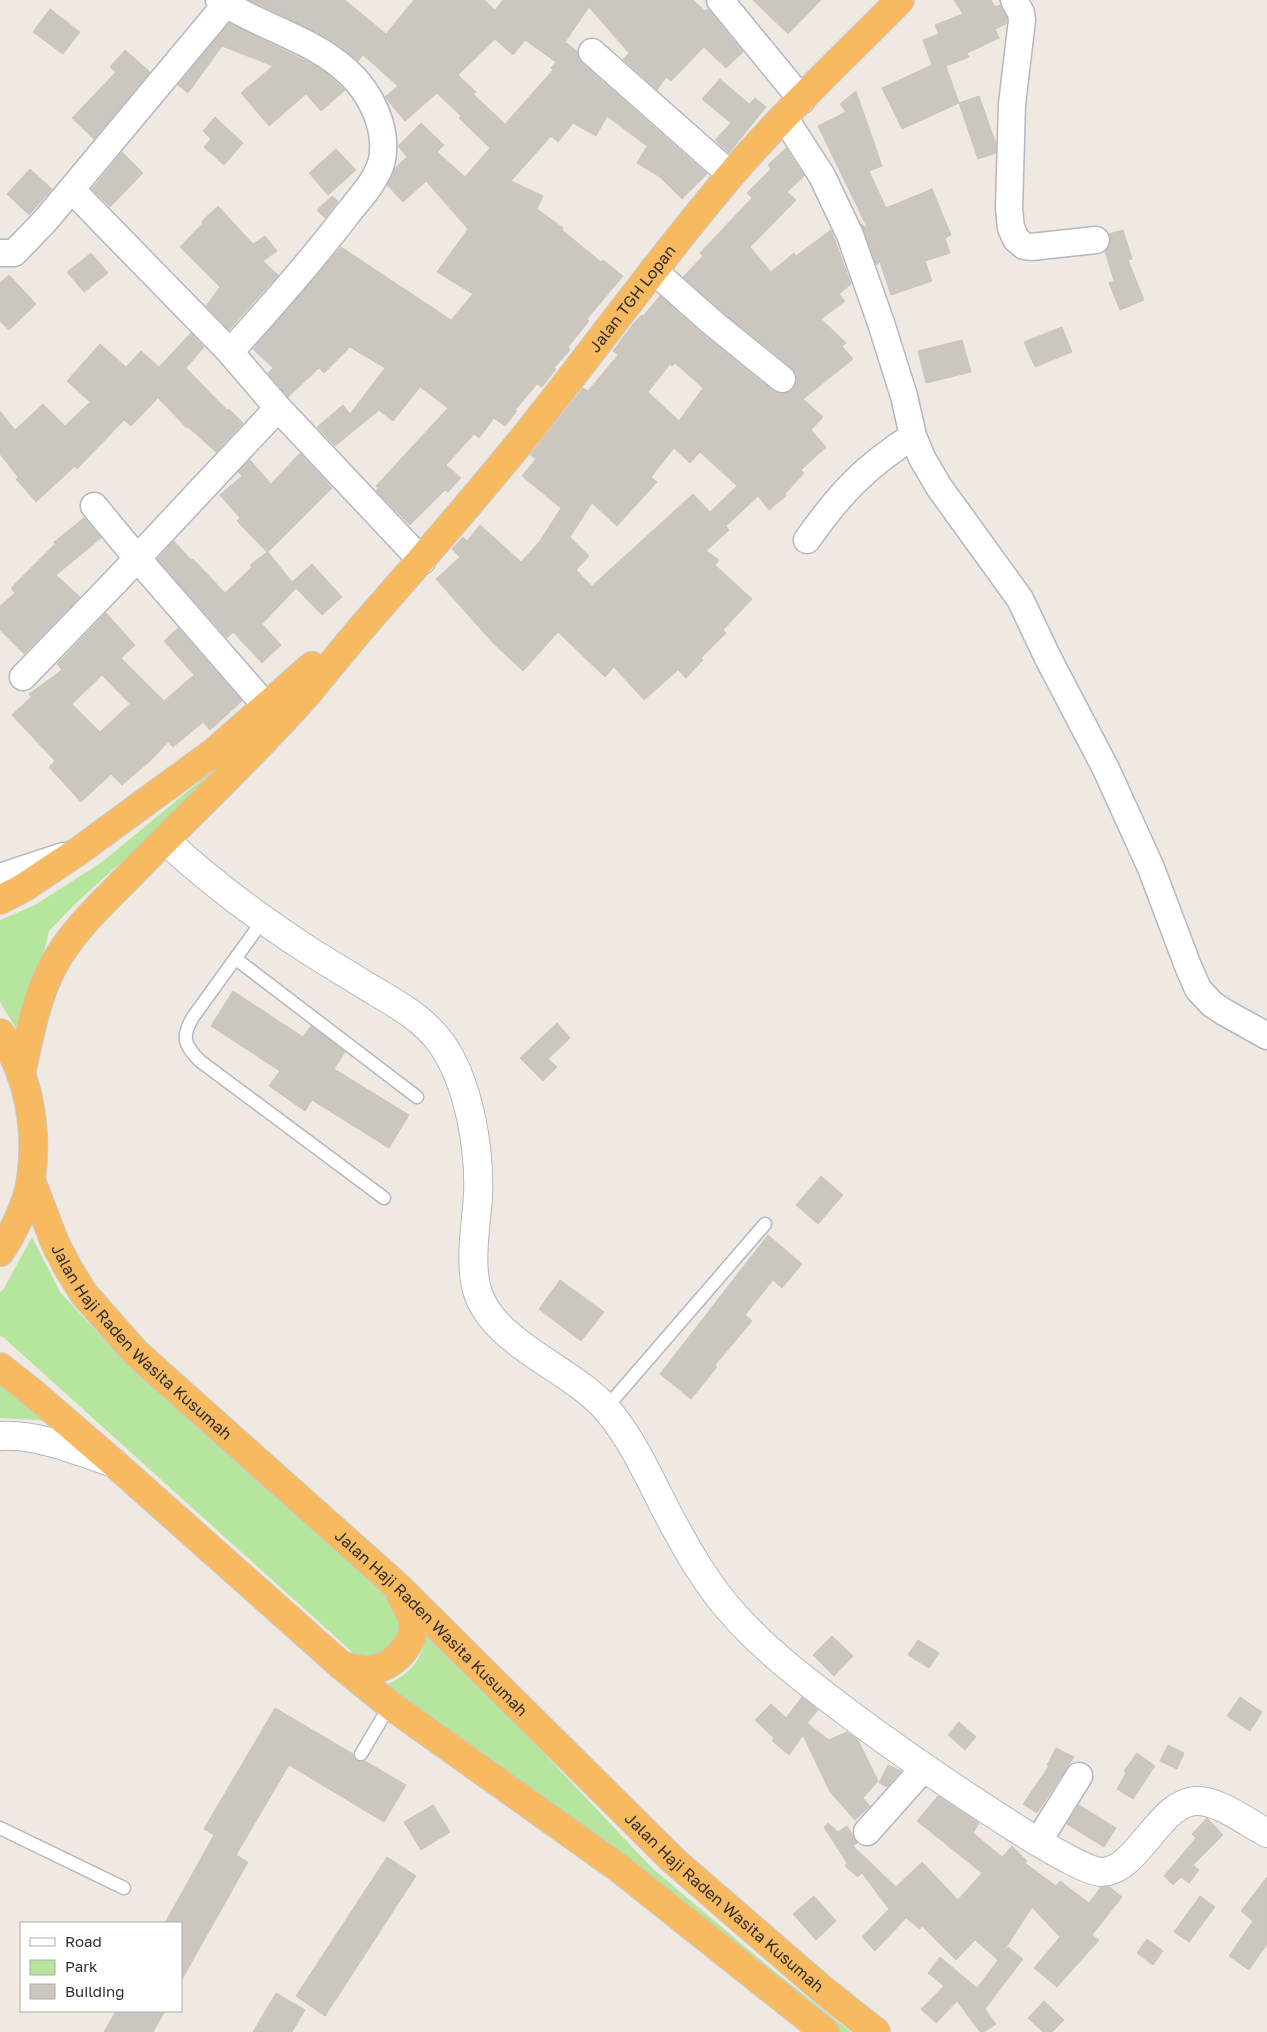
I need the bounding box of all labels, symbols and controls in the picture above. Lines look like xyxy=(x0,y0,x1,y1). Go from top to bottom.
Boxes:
street label: Jalan TGH Lopan xyxy=(584,241,680,356)
street label: Jalan Haji Raden Wasita Kusumah xyxy=(47,1241,236,1444)
street label: Jalan Haji Raden Wasita Kusumah xyxy=(331,1525,532,1720)
street label: Jalan Haji Raden Wasita Kusumah xyxy=(621,1808,828,1996)
legend xyxy=(20,1922,182,2012)
text: Road xyxy=(65,1932,102,1950)
text: Park xyxy=(65,1957,98,1975)
text: Building xyxy=(65,1982,125,2000)

